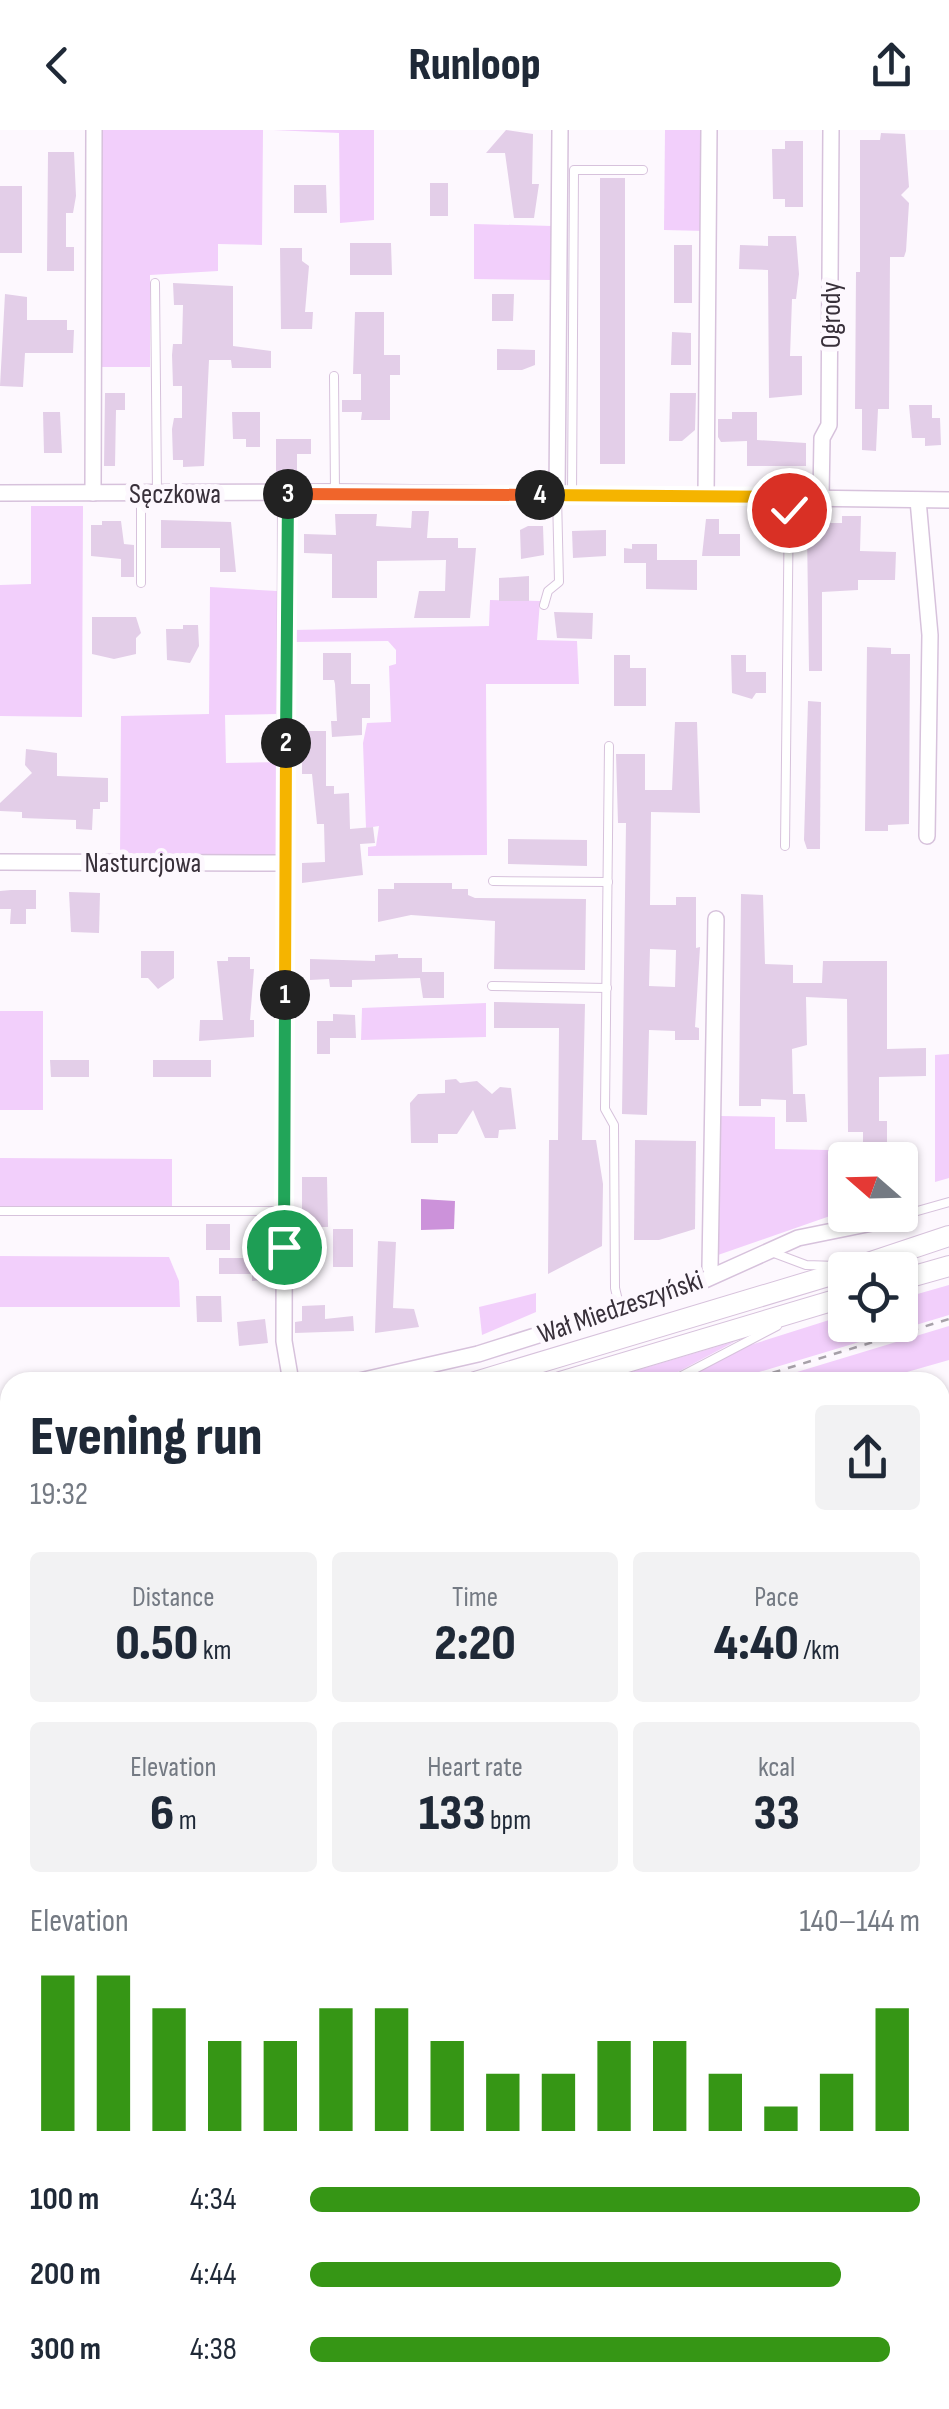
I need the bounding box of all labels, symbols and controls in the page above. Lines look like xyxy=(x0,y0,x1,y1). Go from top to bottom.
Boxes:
icon: back xyxy=(30,38,85,93)
text: Runloop xyxy=(408,38,541,93)
icon: share xyxy=(864,38,919,93)
street label: Ogrody xyxy=(815,281,848,348)
pin xyxy=(747,468,832,553)
pin: 3 xyxy=(263,469,313,519)
pin: 4 xyxy=(515,470,565,520)
text: 3 xyxy=(282,477,294,510)
street label: Sęczkowa xyxy=(129,478,221,511)
text: 4 xyxy=(533,478,547,511)
icon: check xyxy=(762,483,817,538)
pin: 2 xyxy=(261,718,311,768)
text: 2 xyxy=(280,726,292,759)
street label: Nasturcjowa xyxy=(85,847,201,880)
pin: 1 xyxy=(260,970,310,1020)
text: 1 xyxy=(280,978,290,1011)
north arrow xyxy=(828,1142,918,1232)
map controls xyxy=(828,1142,918,1342)
pin xyxy=(242,1205,327,1290)
icon: arrive xyxy=(257,1220,312,1275)
button: locate xyxy=(828,1252,918,1342)
street label: Wał Miedzeszyński xyxy=(534,1264,707,1351)
text: Evening run xyxy=(30,1404,263,1471)
button: share xyxy=(815,1405,920,1510)
text: 19:32 xyxy=(30,1475,88,1514)
text: Distance xyxy=(132,1581,215,1614)
text: Time xyxy=(452,1581,498,1614)
text: Pace xyxy=(754,1581,799,1614)
text: 0.50 xyxy=(115,1614,198,1674)
text: 2:20 xyxy=(434,1614,516,1674)
text: 4:40 xyxy=(714,1614,799,1674)
text: km xyxy=(198,1634,231,1667)
text: /km xyxy=(799,1634,840,1667)
text: Elevation xyxy=(130,1751,217,1784)
text: Heart rate xyxy=(427,1751,523,1784)
text: kcal xyxy=(758,1751,795,1784)
text: 6 xyxy=(150,1784,174,1844)
text: 133 xyxy=(419,1784,485,1844)
text: 33 xyxy=(754,1784,800,1844)
text: m xyxy=(174,1804,197,1837)
text: bpm xyxy=(485,1804,531,1837)
text: Elevation xyxy=(30,1902,129,1941)
text: 140–144 m xyxy=(800,1902,920,1941)
text: 100 m xyxy=(30,2180,99,2219)
text: 4:34 xyxy=(190,2180,236,2219)
text: 200 m xyxy=(30,2255,101,2294)
text: 4:44 xyxy=(190,2255,236,2294)
text: 300 m xyxy=(30,2330,101,2369)
text: 4:38 xyxy=(190,2330,237,2369)

